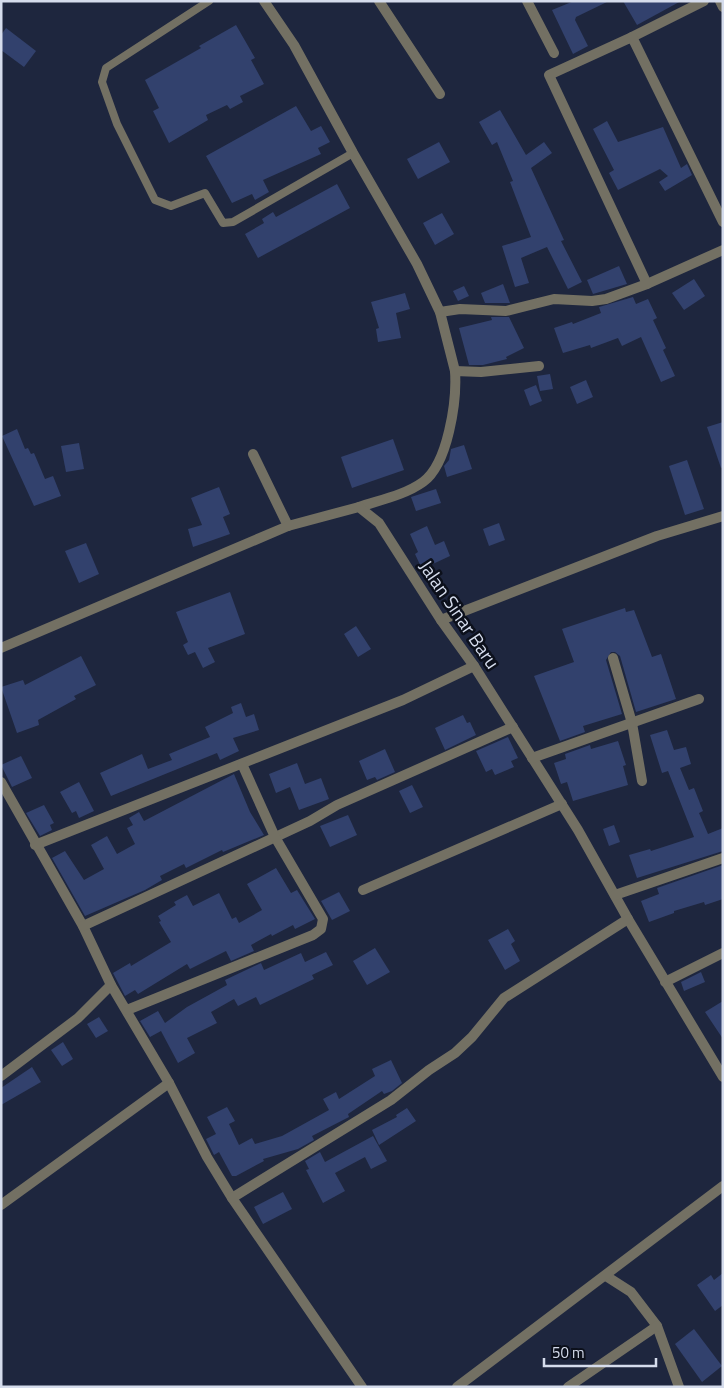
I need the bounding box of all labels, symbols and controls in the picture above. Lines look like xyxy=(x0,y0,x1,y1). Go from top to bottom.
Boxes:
street label: Jalan Sinar Baru xyxy=(413,554,507,674)
scale bar xyxy=(544,1336,656,1368)
text: 50 m xyxy=(552,1341,585,1364)

